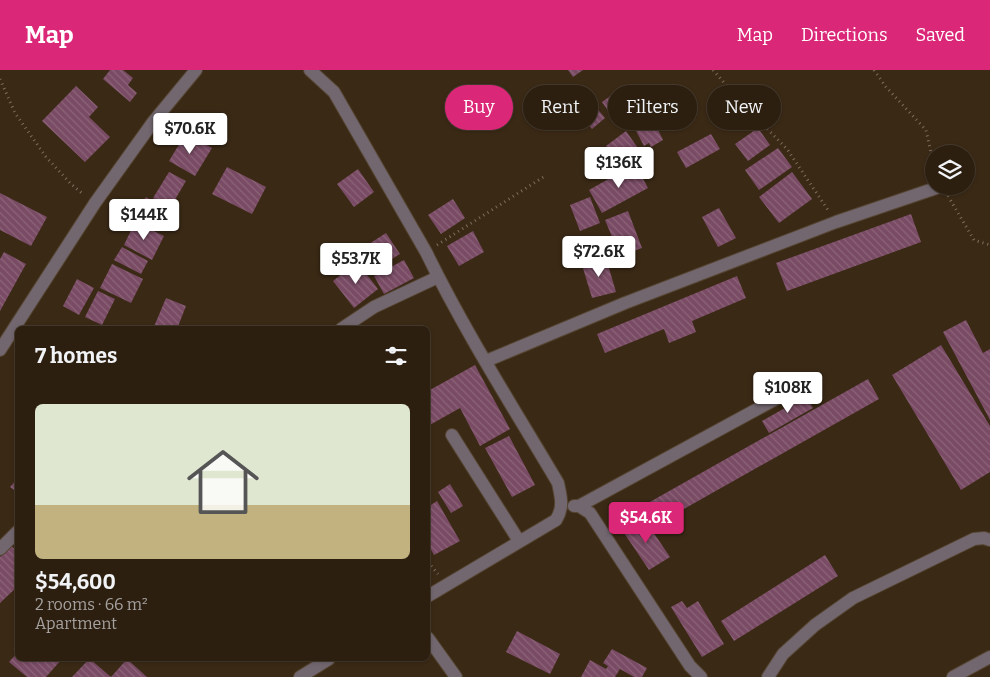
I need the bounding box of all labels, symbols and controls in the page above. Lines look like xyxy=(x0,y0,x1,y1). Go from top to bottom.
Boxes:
text: Map xyxy=(25,21,74,49)
text: Map xyxy=(737,24,773,46)
text: Directions xyxy=(801,24,888,46)
text: Saved xyxy=(916,24,965,46)
chip: Buy xyxy=(445,85,513,130)
chip: Rent xyxy=(523,85,598,130)
chip: Filters xyxy=(608,85,697,130)
chip: New xyxy=(707,85,781,130)
pin: $70.6K xyxy=(149,112,231,155)
text: $70.6K xyxy=(164,119,216,138)
map controls xyxy=(925,145,975,195)
button: layers xyxy=(925,145,975,195)
pin: $136K xyxy=(584,146,654,189)
text: $136K xyxy=(596,153,642,172)
pin: $144K xyxy=(109,198,179,241)
text: $144K xyxy=(120,205,168,224)
pin: $72.6K xyxy=(558,236,640,278)
pin: $53.7K xyxy=(315,242,397,285)
text: $72.6K xyxy=(573,242,625,261)
text: $53.7K xyxy=(331,249,381,268)
icon: filters xyxy=(382,342,410,370)
text: 7 homes xyxy=(35,343,117,369)
pin: $108K xyxy=(753,372,823,414)
text: $108K xyxy=(764,378,812,397)
icon: home xyxy=(178,437,268,527)
pin: $54.6K xyxy=(605,502,687,544)
text: $54.6K xyxy=(620,508,672,527)
text: $54,600 xyxy=(35,569,116,595)
text: 2 rooms · 66 m² xyxy=(35,595,148,614)
text: Apartment xyxy=(35,614,117,633)

